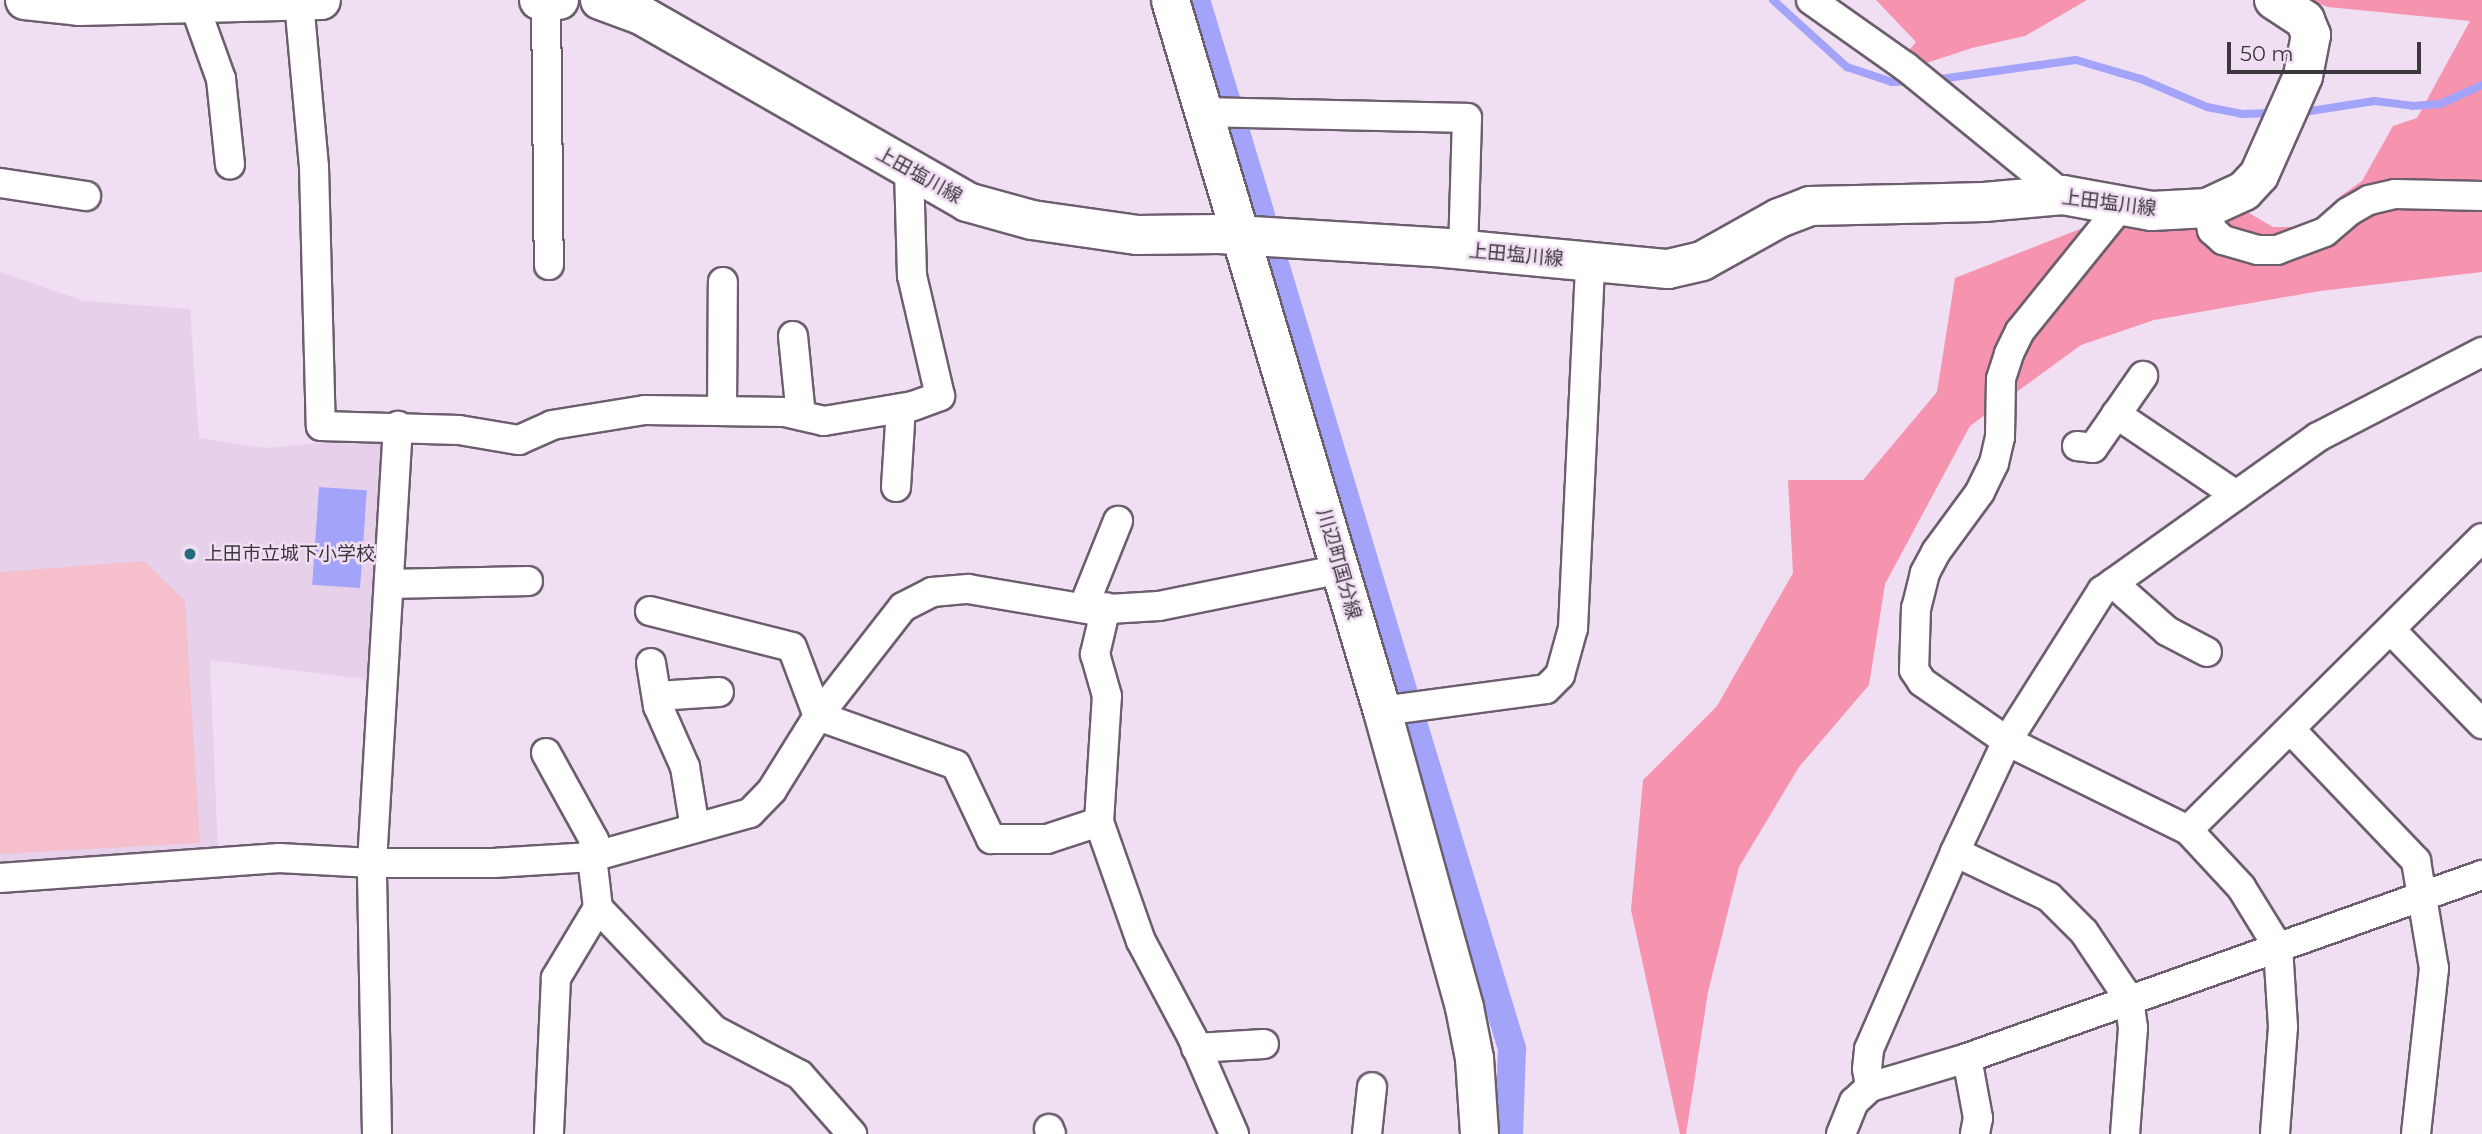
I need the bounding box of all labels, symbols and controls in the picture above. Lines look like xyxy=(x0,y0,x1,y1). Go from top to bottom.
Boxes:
scale bar xyxy=(2230,28,2424,72)
text: 50 m xyxy=(2240,41,2294,66)
street label: 上田塩川線 xyxy=(872,142,966,208)
street label: 上田塩川線 xyxy=(2060,186,2158,220)
street label: 上田塩川線 xyxy=(1468,240,1564,270)
street label: 川辺町国分線 xyxy=(1312,506,1366,622)
place label: 上田市立城下小学校 xyxy=(204,543,375,565)
marker: 上田市立城下小学校 xyxy=(182,546,198,562)

